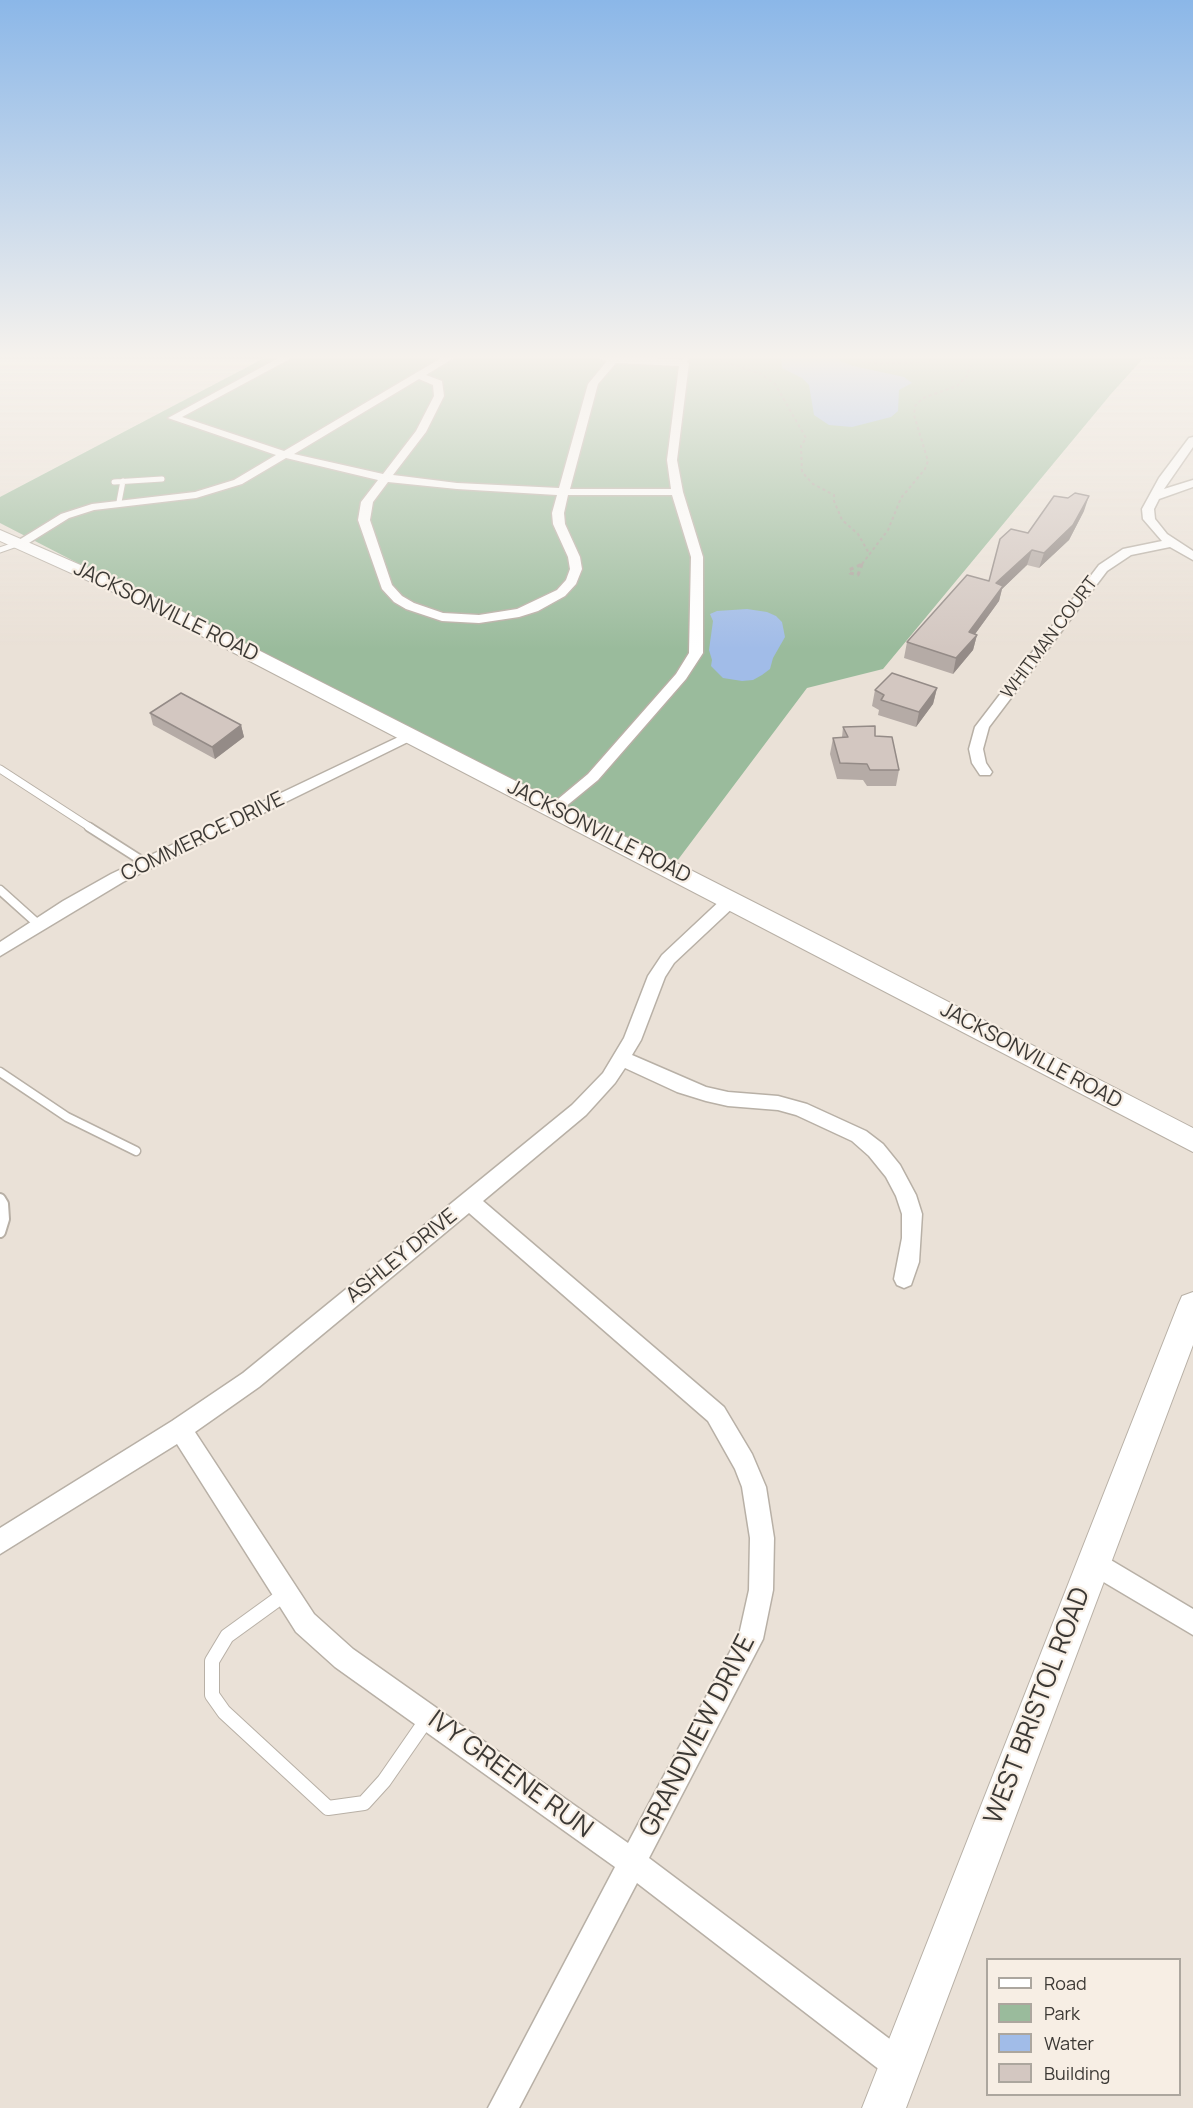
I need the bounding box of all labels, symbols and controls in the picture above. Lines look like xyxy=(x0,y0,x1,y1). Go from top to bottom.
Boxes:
street label: JACKSONVILLE ROAD xyxy=(70,556,262,668)
street label: WHITMAN COURT xyxy=(997,573,1103,703)
street label: JACKSONVILLE ROAD xyxy=(503,775,695,889)
street label: COMMERCE DRIVE xyxy=(117,787,289,887)
street label: JACKSONVILLE ROAD xyxy=(936,997,1126,1115)
street label: ASHLEY DRIVE xyxy=(341,1204,463,1308)
street label: WEST BRISTOL ROAD xyxy=(978,1583,1098,1829)
street label: GRANDVIEW DRIVE xyxy=(634,1630,762,1842)
street label: IVY GREENE RUN xyxy=(422,1705,598,1845)
legend xyxy=(986,1958,1181,2096)
text: Road xyxy=(1044,1971,1087,1995)
text: Park xyxy=(1044,2001,1080,2025)
text: Water xyxy=(1044,2031,1094,2055)
text: Building xyxy=(1044,2061,1110,2085)

